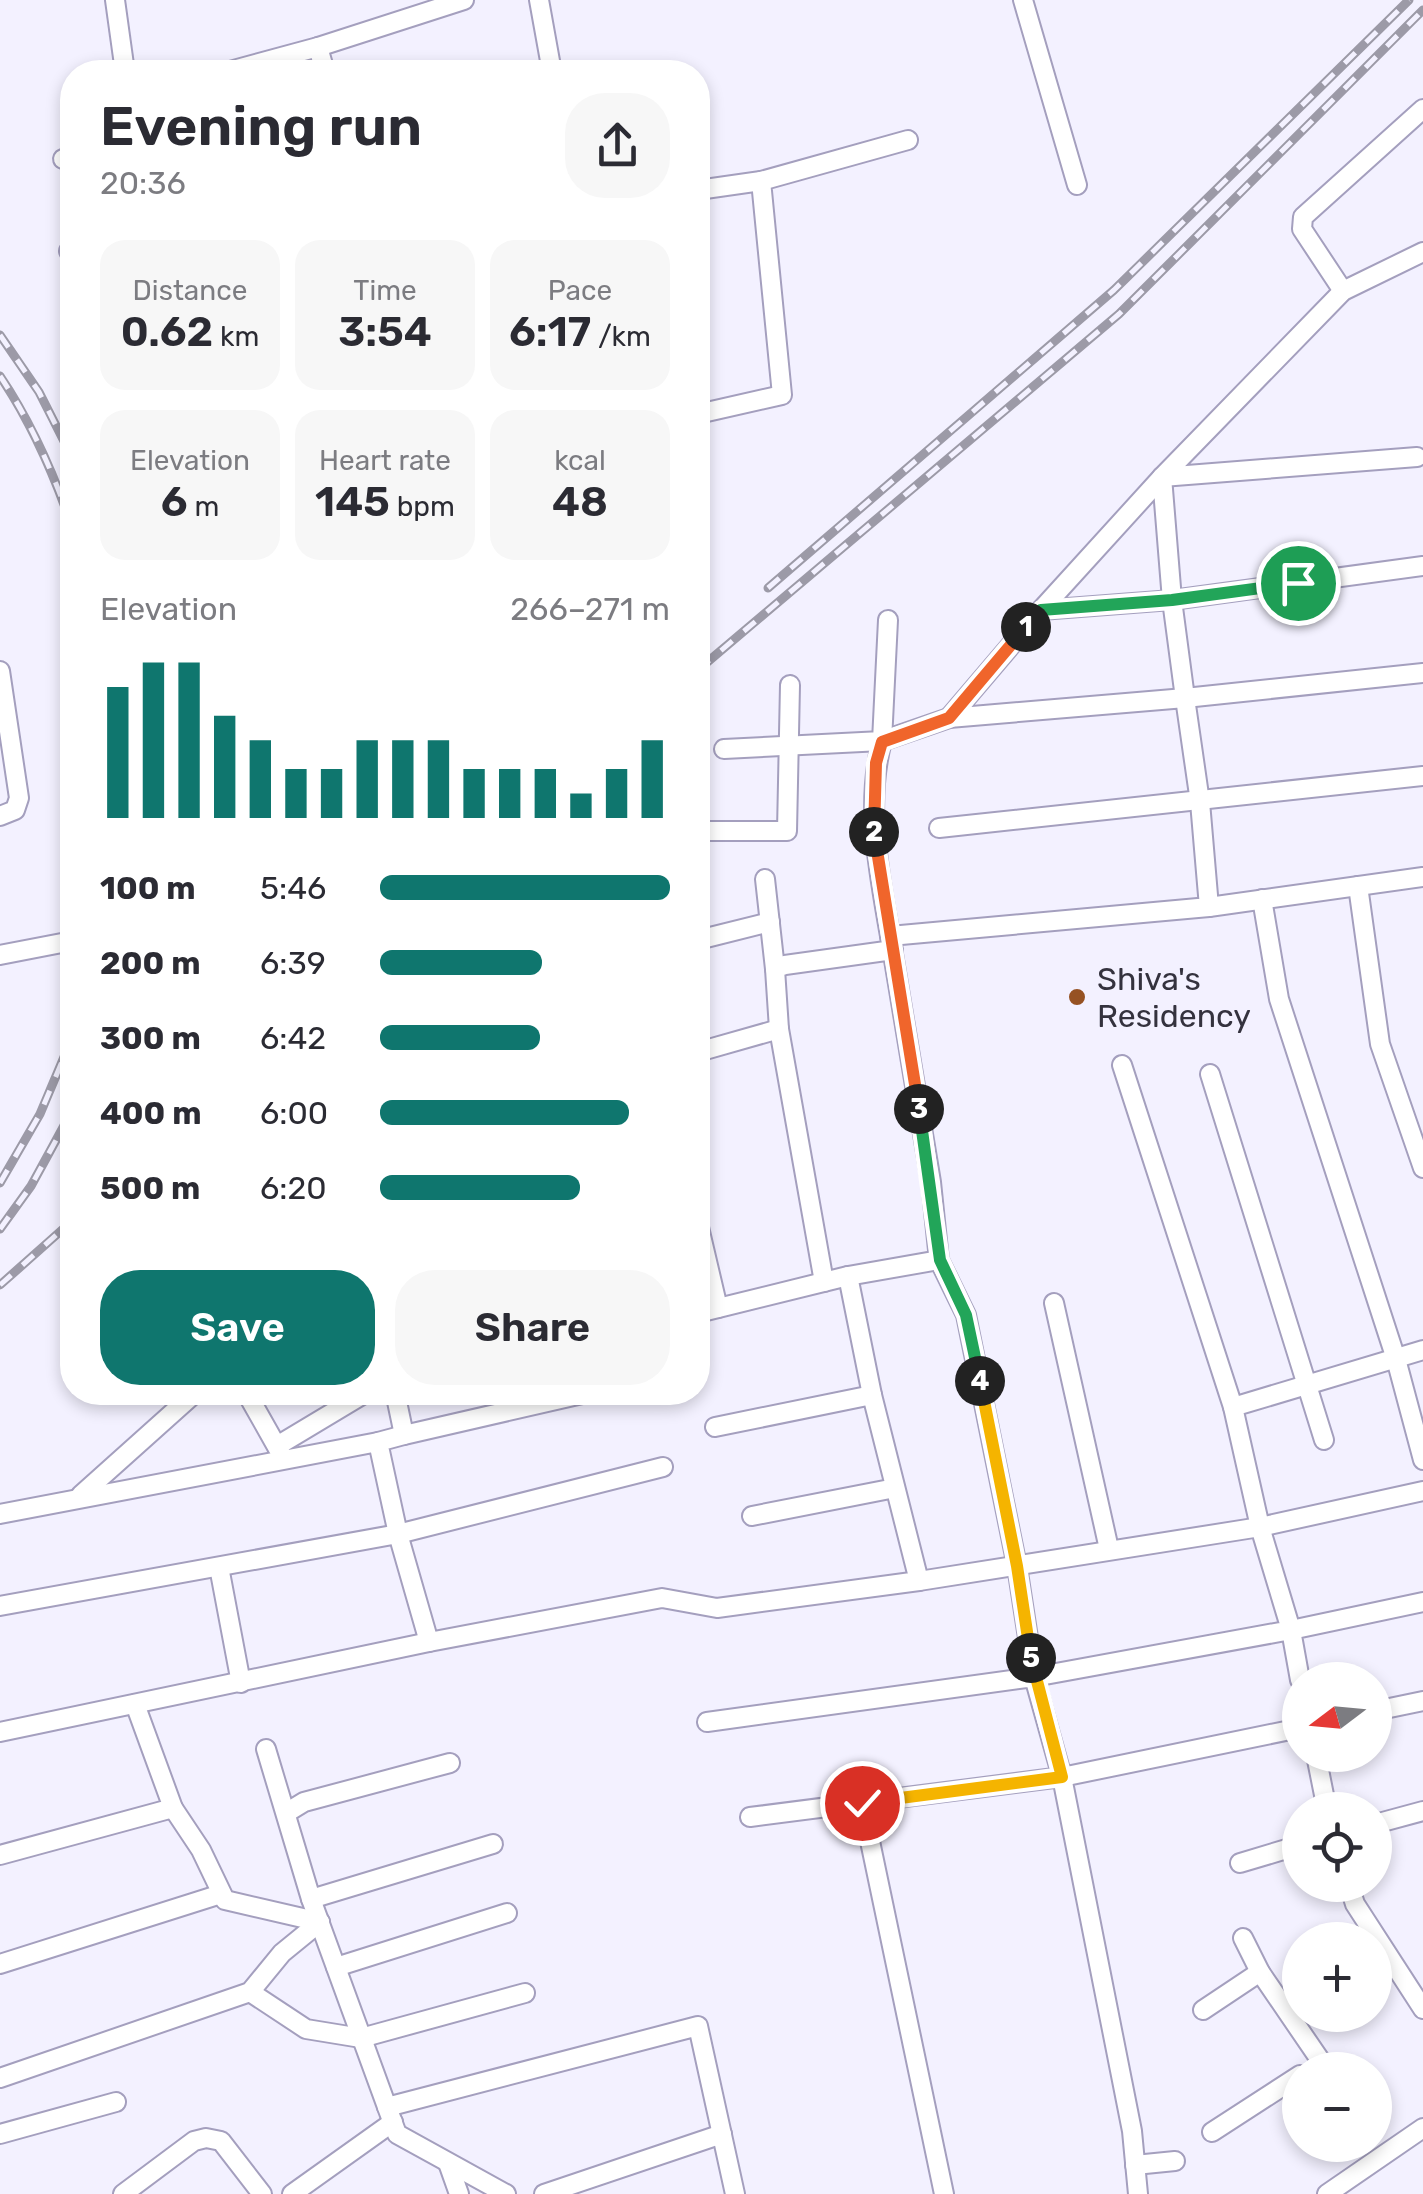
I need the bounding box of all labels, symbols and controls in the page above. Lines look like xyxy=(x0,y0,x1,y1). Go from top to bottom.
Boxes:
button: share xyxy=(565,93,670,198)
text: Evening run xyxy=(100,94,422,159)
text: 20:36 xyxy=(100,164,186,202)
text: Distance xyxy=(133,274,247,307)
text: Time xyxy=(353,274,417,307)
text: Pace xyxy=(548,274,612,307)
text: 0.62 xyxy=(121,307,213,357)
text: 3:54 xyxy=(338,307,432,357)
text: 6:17 xyxy=(509,307,591,357)
text: km xyxy=(213,320,259,353)
text: /km xyxy=(591,320,651,353)
text: Elevation xyxy=(130,444,250,477)
text: Heart rate xyxy=(319,444,451,477)
text: kcal xyxy=(554,444,606,477)
text: 6 xyxy=(161,477,188,527)
text: 145 xyxy=(315,477,390,527)
text: 48 xyxy=(552,477,608,527)
text: m xyxy=(188,490,219,523)
text: bpm xyxy=(390,490,455,523)
pin xyxy=(1256,541,1341,626)
icon: arrive xyxy=(1271,556,1326,611)
text: Elevation xyxy=(100,590,237,628)
text: 266–271 m xyxy=(510,590,670,628)
pin: 1 xyxy=(1001,602,1051,652)
text: 1 xyxy=(1019,610,1033,643)
pin: 2 xyxy=(849,807,899,857)
text: 2 xyxy=(865,815,883,848)
text: 100 m xyxy=(100,869,196,907)
text: 5:46 xyxy=(260,869,326,907)
text: 200 m xyxy=(100,944,200,982)
text: 6:39 xyxy=(260,944,326,982)
place label: Shiva's Residency xyxy=(1097,960,1251,1035)
marker: Shiva's Residency xyxy=(1066,986,1088,1008)
text: 300 m xyxy=(100,1019,201,1057)
text: 6:42 xyxy=(260,1019,326,1057)
pin: 3 xyxy=(894,1084,944,1134)
text: 3 xyxy=(910,1092,928,1125)
text: 400 m xyxy=(100,1094,202,1132)
text: 6:00 xyxy=(260,1094,328,1132)
text: 500 m xyxy=(100,1169,200,1207)
text: 6:20 xyxy=(260,1169,327,1207)
button: Save xyxy=(100,1270,375,1385)
button: Share xyxy=(395,1270,670,1385)
pin: 4 xyxy=(955,1356,1005,1406)
text: 4 xyxy=(970,1364,990,1397)
pin: 5 xyxy=(1006,1633,1056,1683)
text: 5 xyxy=(1022,1641,1040,1674)
north arrow xyxy=(1282,1662,1392,1772)
map controls xyxy=(1282,1662,1392,2162)
pin xyxy=(820,1761,905,1846)
icon: check xyxy=(835,1776,890,1831)
button: locate xyxy=(1282,1792,1392,1902)
button: + xyxy=(1282,1922,1392,2032)
button: − xyxy=(1282,2052,1392,2162)

